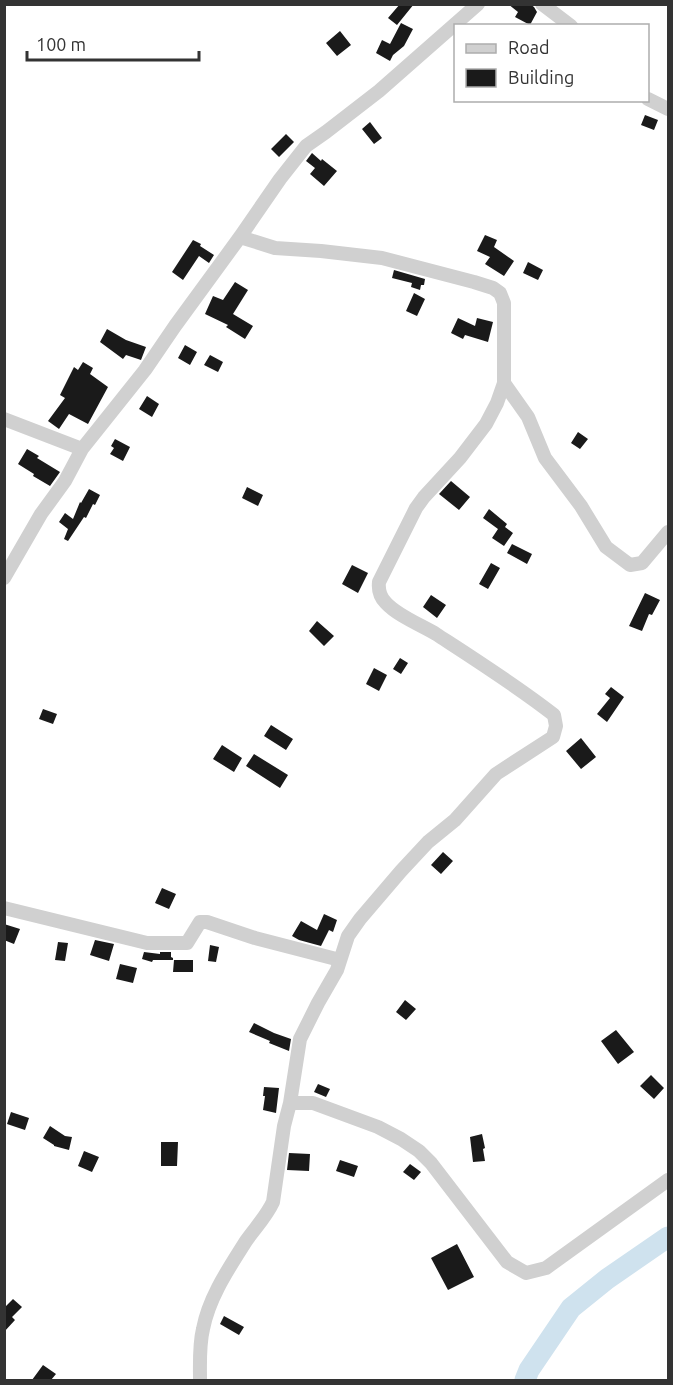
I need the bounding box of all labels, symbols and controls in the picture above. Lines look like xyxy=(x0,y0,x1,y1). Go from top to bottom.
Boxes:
scale bar xyxy=(27,24,200,62)
legend xyxy=(454,24,649,102)
text: 100 m xyxy=(36,34,86,54)
text: Road xyxy=(508,37,550,57)
text: Building xyxy=(508,67,574,87)

